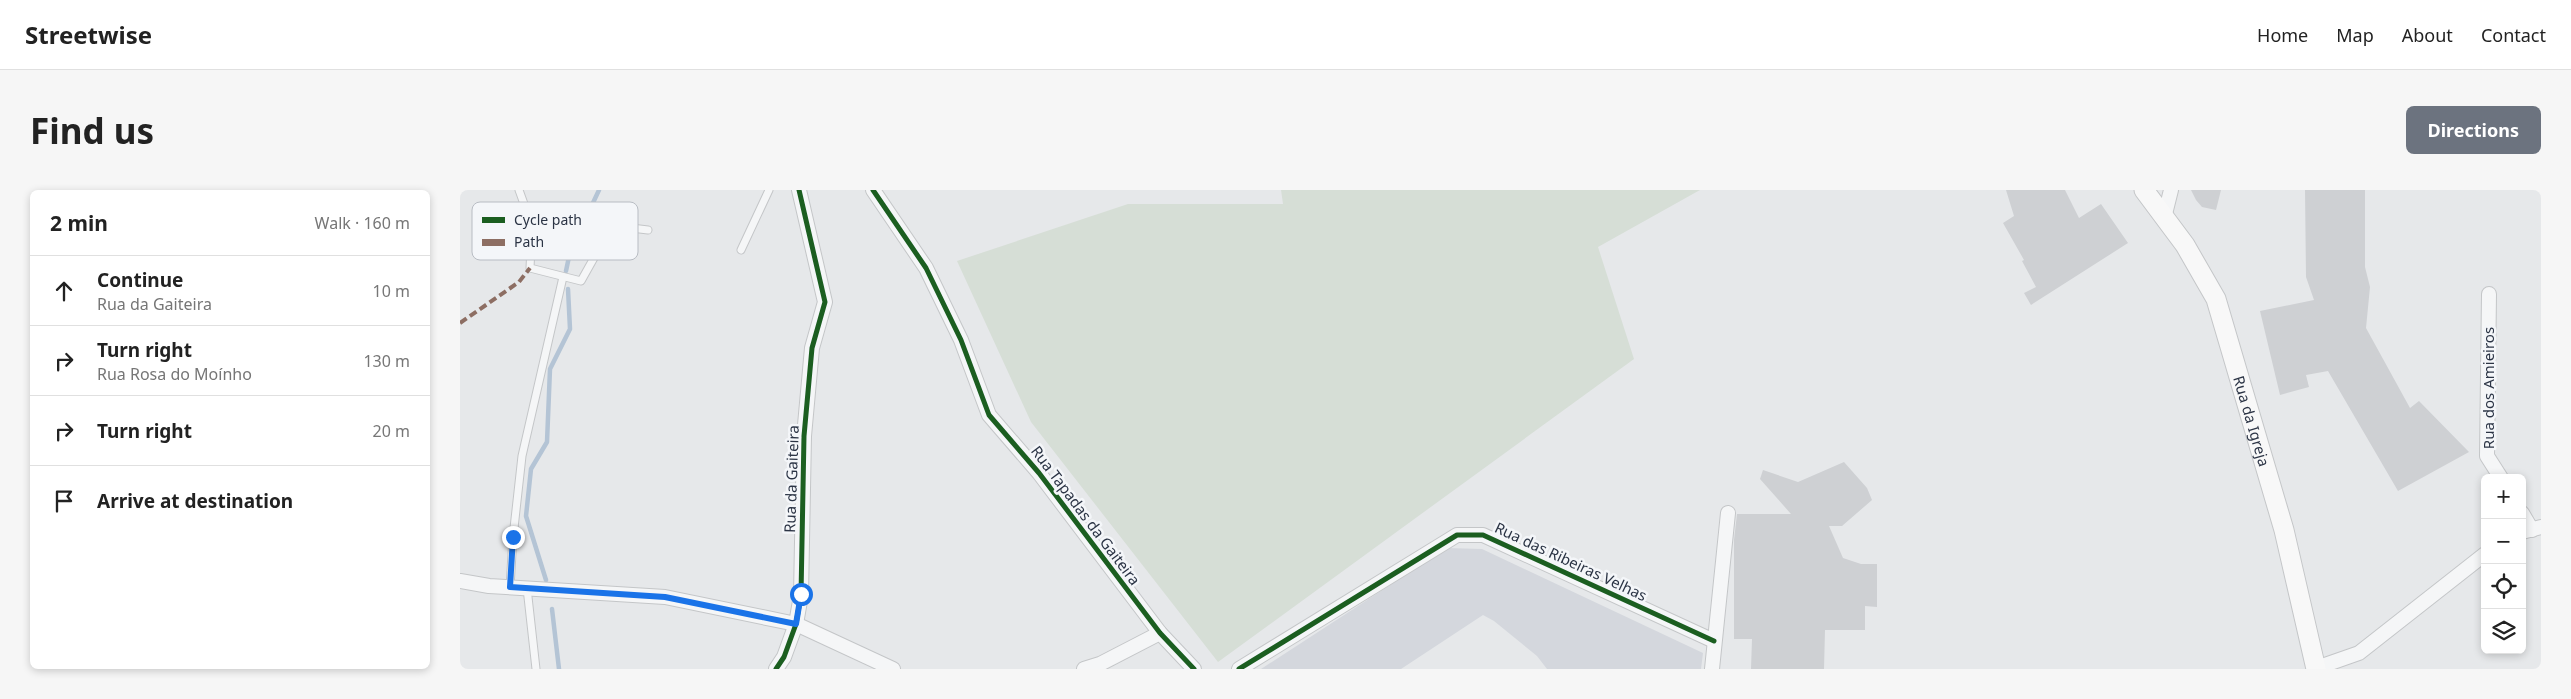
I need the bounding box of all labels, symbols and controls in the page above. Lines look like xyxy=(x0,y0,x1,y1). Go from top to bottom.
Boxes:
text: Streetwise xyxy=(25,18,152,51)
text: Home xyxy=(2257,23,2308,47)
text: Map xyxy=(2336,23,2374,47)
text: About xyxy=(2402,23,2453,47)
text: Contact xyxy=(2481,23,2546,47)
button: Directions xyxy=(2406,106,2541,154)
text: Find us xyxy=(30,107,154,154)
legend xyxy=(472,202,638,260)
text: 2 min xyxy=(50,209,108,237)
text: Cycle path xyxy=(514,210,582,229)
text: Walk · 160 m xyxy=(315,212,410,234)
text: Path xyxy=(514,232,544,251)
text: Continue xyxy=(97,267,183,293)
icon: ahead xyxy=(50,277,78,305)
text: 10 m xyxy=(373,280,410,302)
text: Rua da Gaiteira xyxy=(97,293,212,315)
street label: Rua dos Amieiros xyxy=(2478,327,2498,449)
text: Turn right xyxy=(97,337,192,363)
icon: right xyxy=(50,347,78,375)
text: 130 m xyxy=(363,350,410,372)
text: Rua Rosa do Moínho xyxy=(97,363,252,385)
street label: Rua da Igreja xyxy=(2229,373,2275,469)
icon: right xyxy=(50,417,78,445)
text: Turn right xyxy=(97,418,192,444)
text: 20 m xyxy=(373,420,410,442)
street label: Rua da Gaiteira xyxy=(779,425,803,533)
street label: Rua Tapadas da Gaiteira xyxy=(1027,441,1145,589)
map controls xyxy=(2481,474,2526,654)
button: + xyxy=(2481,474,2526,519)
icon: arrive xyxy=(50,487,78,515)
text: Arrive at destination xyxy=(97,488,293,514)
street label: Rua das Ribeiras Velhas xyxy=(1492,517,1650,605)
button: − xyxy=(2481,519,2526,564)
route end xyxy=(502,526,525,549)
button: locate xyxy=(2481,564,2526,609)
route start xyxy=(790,583,813,606)
button: layers xyxy=(2481,609,2526,654)

